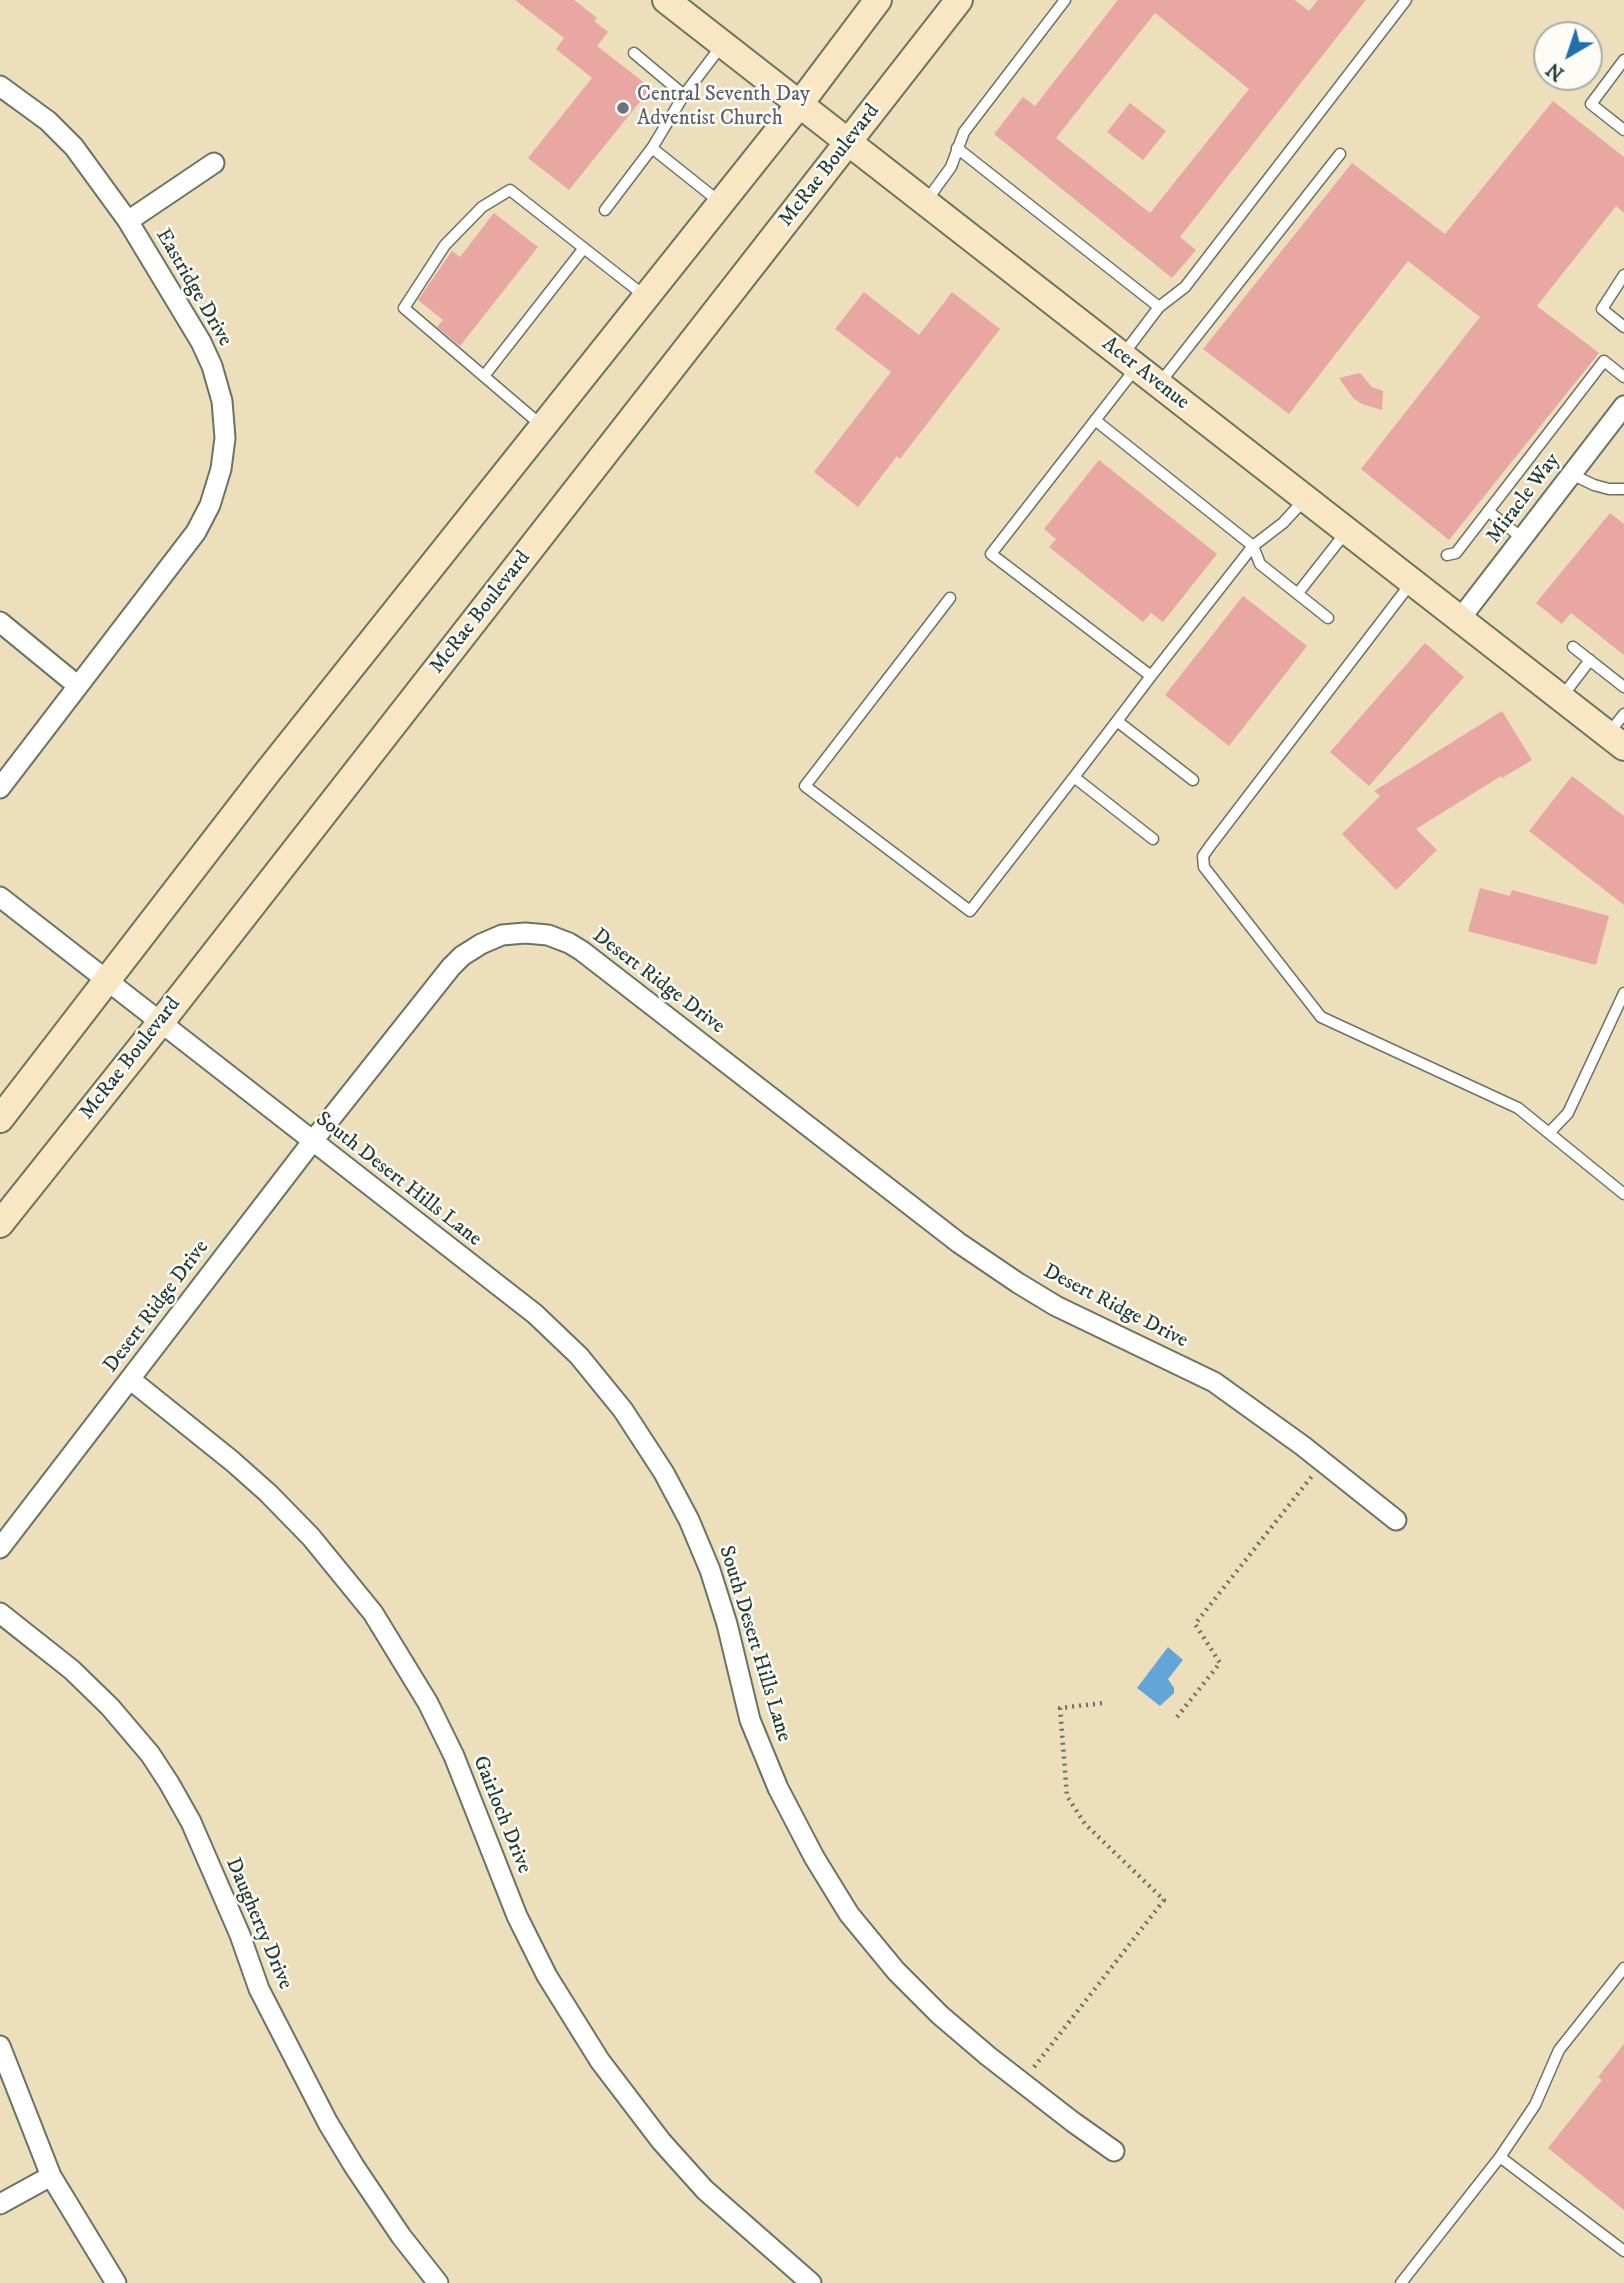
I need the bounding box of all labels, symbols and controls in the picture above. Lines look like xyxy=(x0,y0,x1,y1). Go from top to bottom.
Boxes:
north arrow xyxy=(1533,21,1603,91)
text: N xyxy=(1542,57,1569,85)
place label: Central Seventh Day Adventist Church xyxy=(637,83,810,133)
marker: Central Seventh Day Adventist Church xyxy=(615,100,631,116)
street label: McRae Boulevard xyxy=(774,100,886,232)
street label: Eastridge Drive xyxy=(149,225,237,351)
street label: Acer Avenue xyxy=(1096,332,1194,416)
street label: Miracle Way xyxy=(1482,449,1566,549)
street label: McRae Boulevard xyxy=(425,547,537,679)
street label: Desert Ridge Drive xyxy=(587,924,729,1040)
street label: McRae Boulevard xyxy=(75,993,187,1125)
street label: South Desert Hills Lane xyxy=(310,1107,486,1253)
street label: Desert Ridge Drive xyxy=(99,1236,215,1378)
street label: Desert Ridge Drive xyxy=(1038,1260,1192,1354)
street label: South Desert Hills Lane xyxy=(712,1543,796,1745)
street label: Gairloch Drive xyxy=(466,1753,536,1877)
street label: Daugherty Drive xyxy=(219,1854,297,1994)

